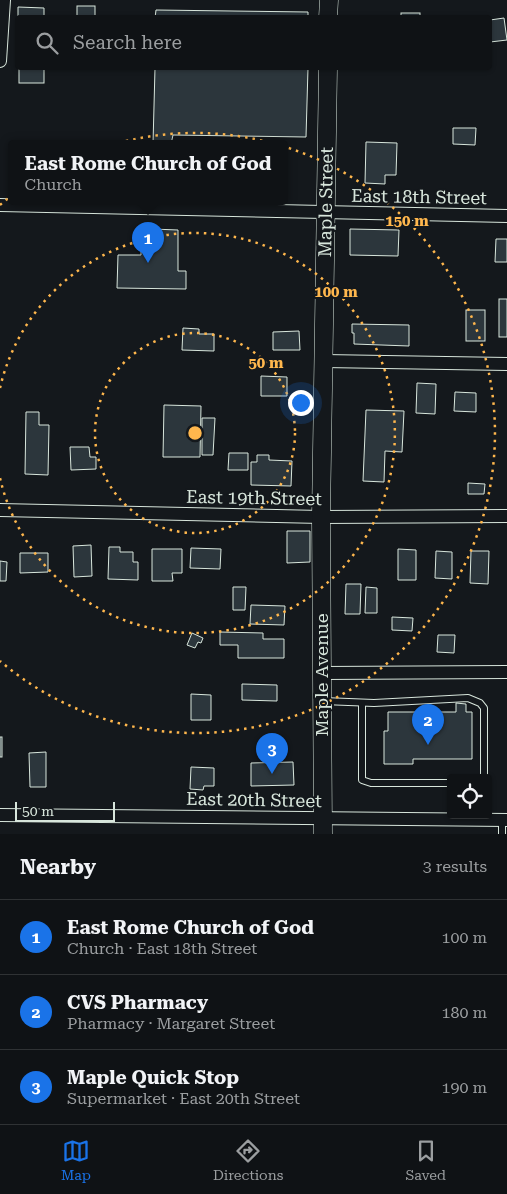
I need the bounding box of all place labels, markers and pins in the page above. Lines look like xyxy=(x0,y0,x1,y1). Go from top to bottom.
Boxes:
pin: 1 xyxy=(132,222,164,263)
centre of rings xyxy=(186,424,204,442)
pin: 2 xyxy=(412,704,444,745)
pin: 3 xyxy=(256,733,288,774)

